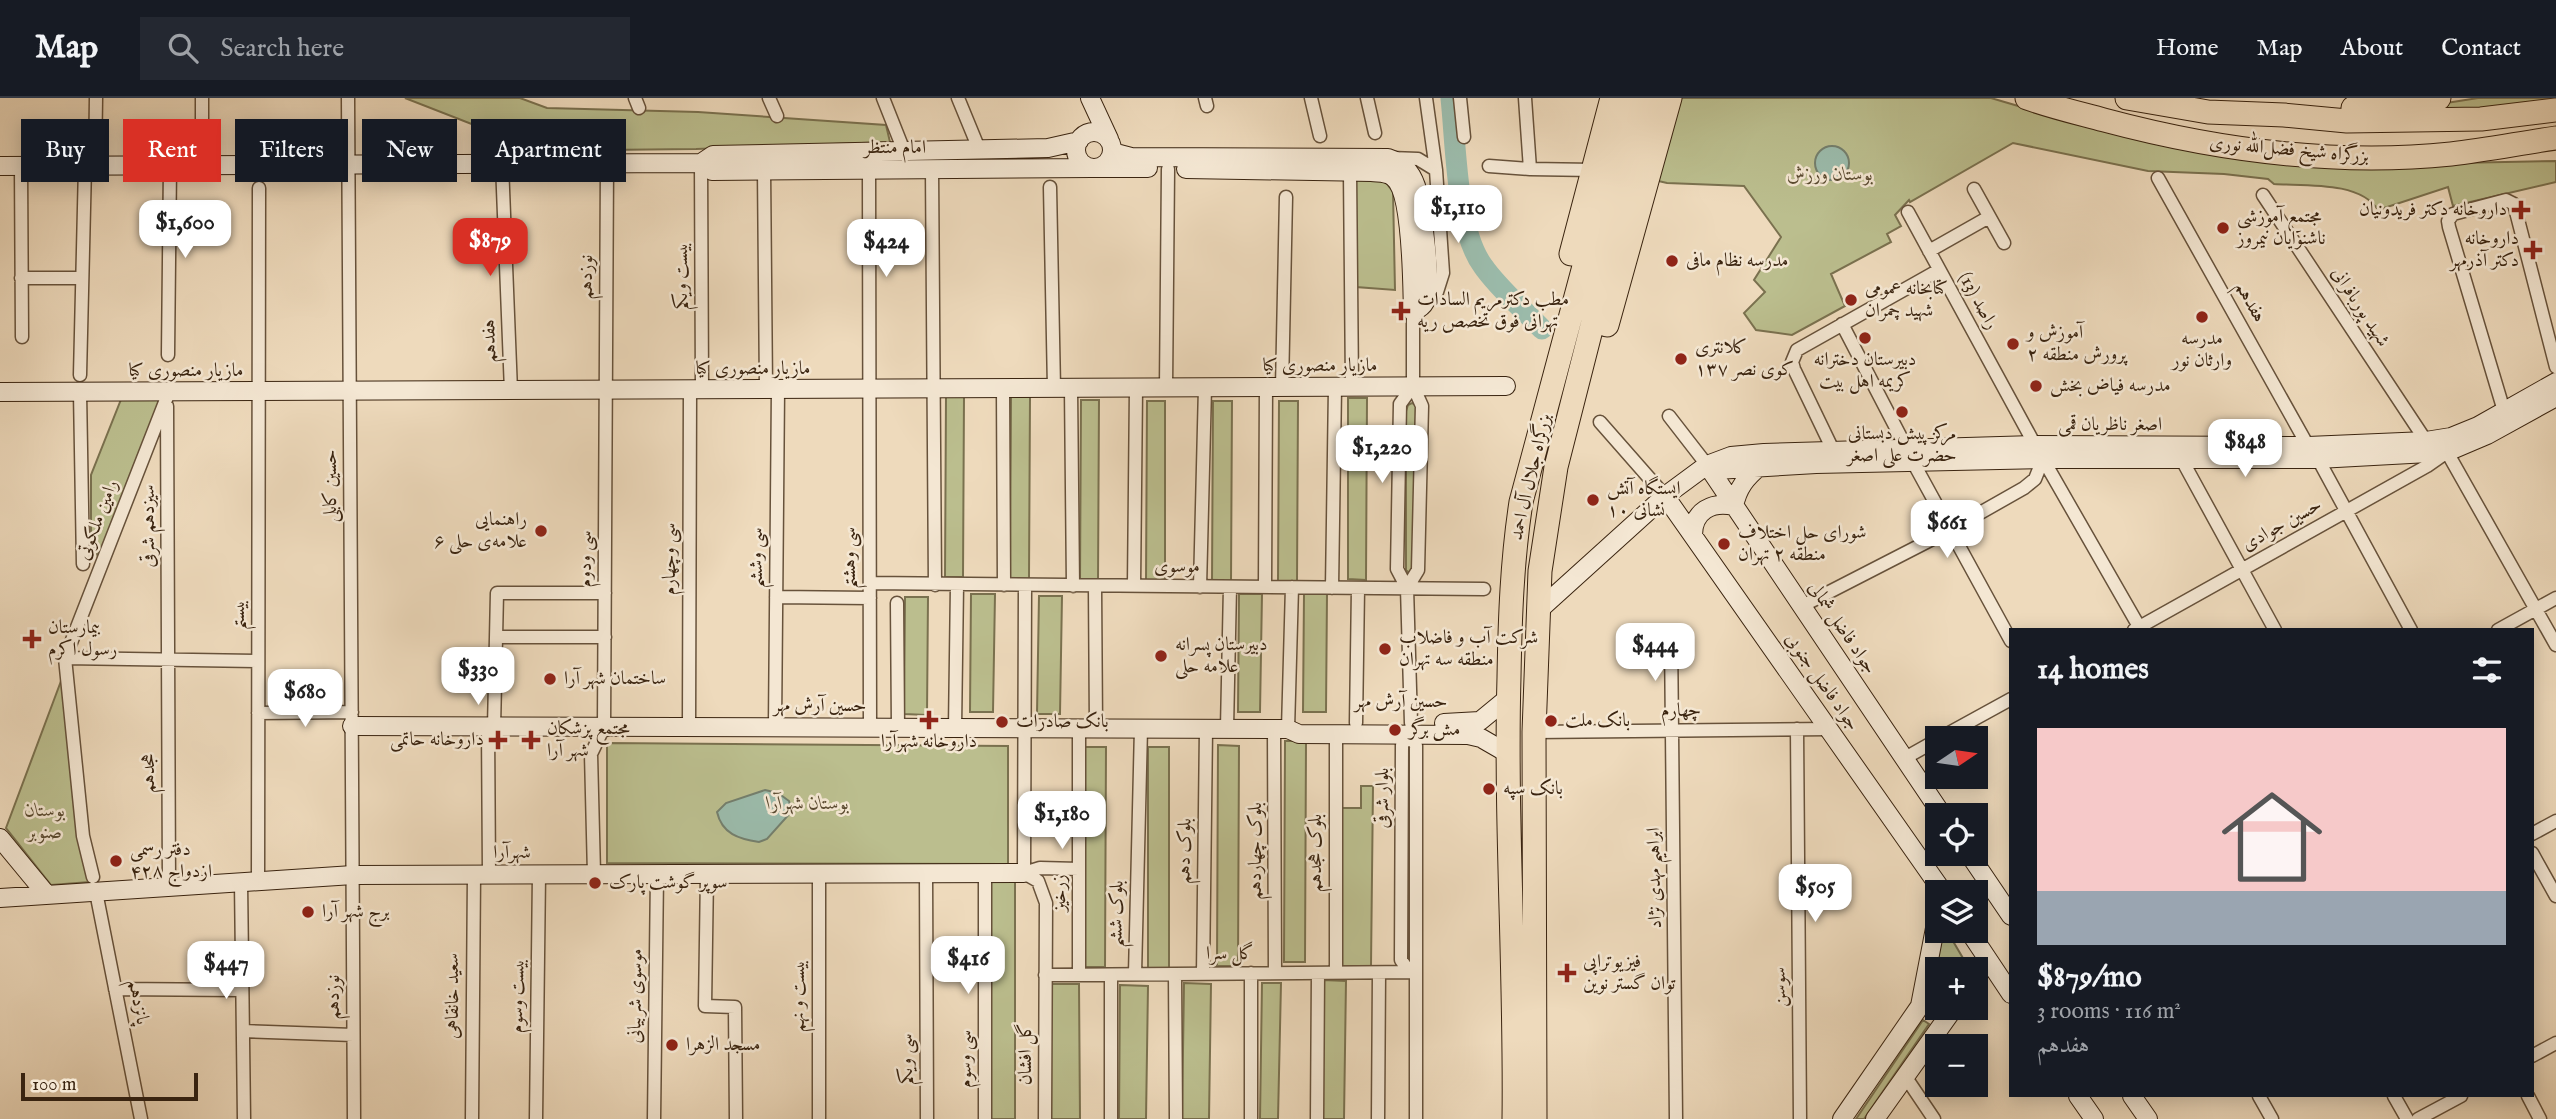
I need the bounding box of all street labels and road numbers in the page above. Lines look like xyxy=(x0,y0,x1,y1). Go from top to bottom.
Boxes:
street label: بزرگراه شیخ فضل‌الله نوری xyxy=(2208,127,2371,173)
street label: امام منتظر xyxy=(862,136,926,163)
street label: بیست ویکم xyxy=(670,242,698,310)
street label: نوزدهم xyxy=(575,255,604,299)
street label: شهید پوربافرانی xyxy=(2325,263,2395,351)
street label: راصد (13) xyxy=(1952,268,2004,334)
street label: هفدهم xyxy=(2225,277,2271,329)
street label: هفدهم xyxy=(477,319,508,363)
street label: مازیار منصوری کیا xyxy=(1262,354,1378,378)
street label: مازیار منصوری کیا xyxy=(695,357,811,381)
street label: مازیار منصوری کیا xyxy=(128,359,244,383)
street label: بزرگراه جلال آل احمد xyxy=(1503,410,1557,543)
street label: اصغر ناظریان قمی xyxy=(2058,413,2162,437)
street label: حسین کابلی xyxy=(319,450,344,522)
street label: رامین ملکوتی xyxy=(72,476,124,564)
street label: سیزدهم شرقی xyxy=(137,484,166,568)
street label: حسین جوادی xyxy=(2238,493,2326,557)
street label: سی وچهارم xyxy=(658,523,685,595)
street label: سی وهشتم xyxy=(838,527,868,589)
street label: سی وششم xyxy=(745,528,775,588)
street label: سی ودوم xyxy=(574,531,601,587)
street label: موسوی xyxy=(1154,555,1200,579)
street label: جواد فاضل شمالی xyxy=(1802,577,1882,679)
street label: بیستم xyxy=(227,600,257,630)
street label: جواد فاضل جنوبی xyxy=(1778,628,1865,736)
street label: حسین آرش مهر xyxy=(1352,690,1448,714)
street label: حسین آرش مهر xyxy=(771,694,867,718)
street label: چهارم xyxy=(1661,699,1701,726)
street label: هجدهم xyxy=(137,753,166,793)
street label: بلوار شرقی xyxy=(1371,768,1395,828)
street label: بلوک چهاردهم xyxy=(1244,802,1273,900)
street label: بلوک هجدهم xyxy=(1304,814,1333,892)
street label: بلوک دهم xyxy=(1172,818,1203,884)
street label: ابراهیم مهدی نژاد xyxy=(1642,827,1674,929)
street label: شهرآرا xyxy=(493,841,531,865)
street label: زرخیز xyxy=(1048,874,1072,914)
street label: بلوک ششم xyxy=(1104,880,1136,948)
street label: گل سرا xyxy=(1206,941,1254,966)
street label: موسوی شربیانی xyxy=(623,948,649,1044)
street label: سعید خانقاهی xyxy=(441,953,465,1039)
street label: بیست وسوم xyxy=(505,959,534,1033)
street label: بیست و نهم xyxy=(787,960,816,1032)
street label: سوسن xyxy=(1768,967,1792,1007)
street label: نوزدهم xyxy=(322,975,351,1019)
street label: پانزدهم xyxy=(117,977,154,1029)
street label: گل افشان xyxy=(1013,1023,1038,1085)
street label: سی وسوم xyxy=(954,1030,981,1088)
street label: سی ویکم xyxy=(895,1033,923,1085)

